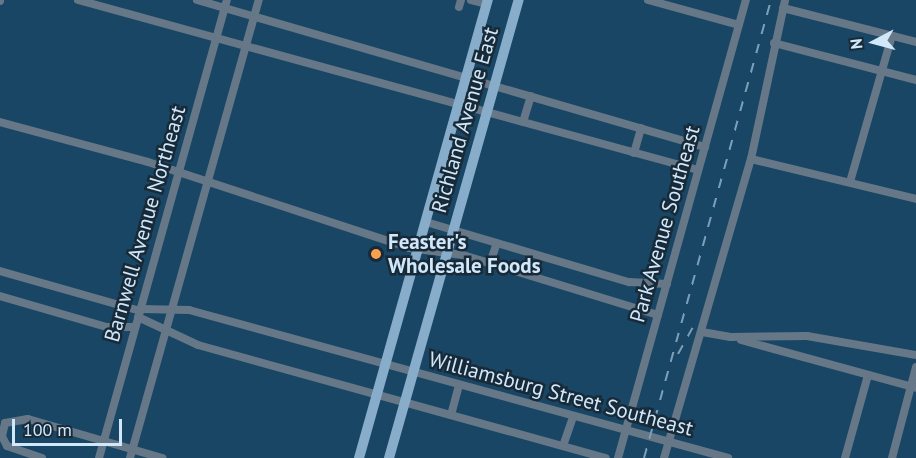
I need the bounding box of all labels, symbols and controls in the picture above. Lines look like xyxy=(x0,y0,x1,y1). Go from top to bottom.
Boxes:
north arrow xyxy=(844,12,904,72)
street label: Richland Avenue East xyxy=(426,24,504,216)
text: N xyxy=(846,38,867,50)
street label: Barnwell Avenue Northeast xyxy=(99,103,191,345)
street label: Park Avenue Southeast xyxy=(625,122,705,326)
place label: Feaster's Wholesale Foods xyxy=(388,229,541,279)
marker: Feaster's Wholesale Foods xyxy=(369,247,383,261)
street label: Williamsburg Street Southeast xyxy=(426,347,696,441)
scale bar xyxy=(15,407,124,445)
text: 100 m xyxy=(23,418,72,441)

